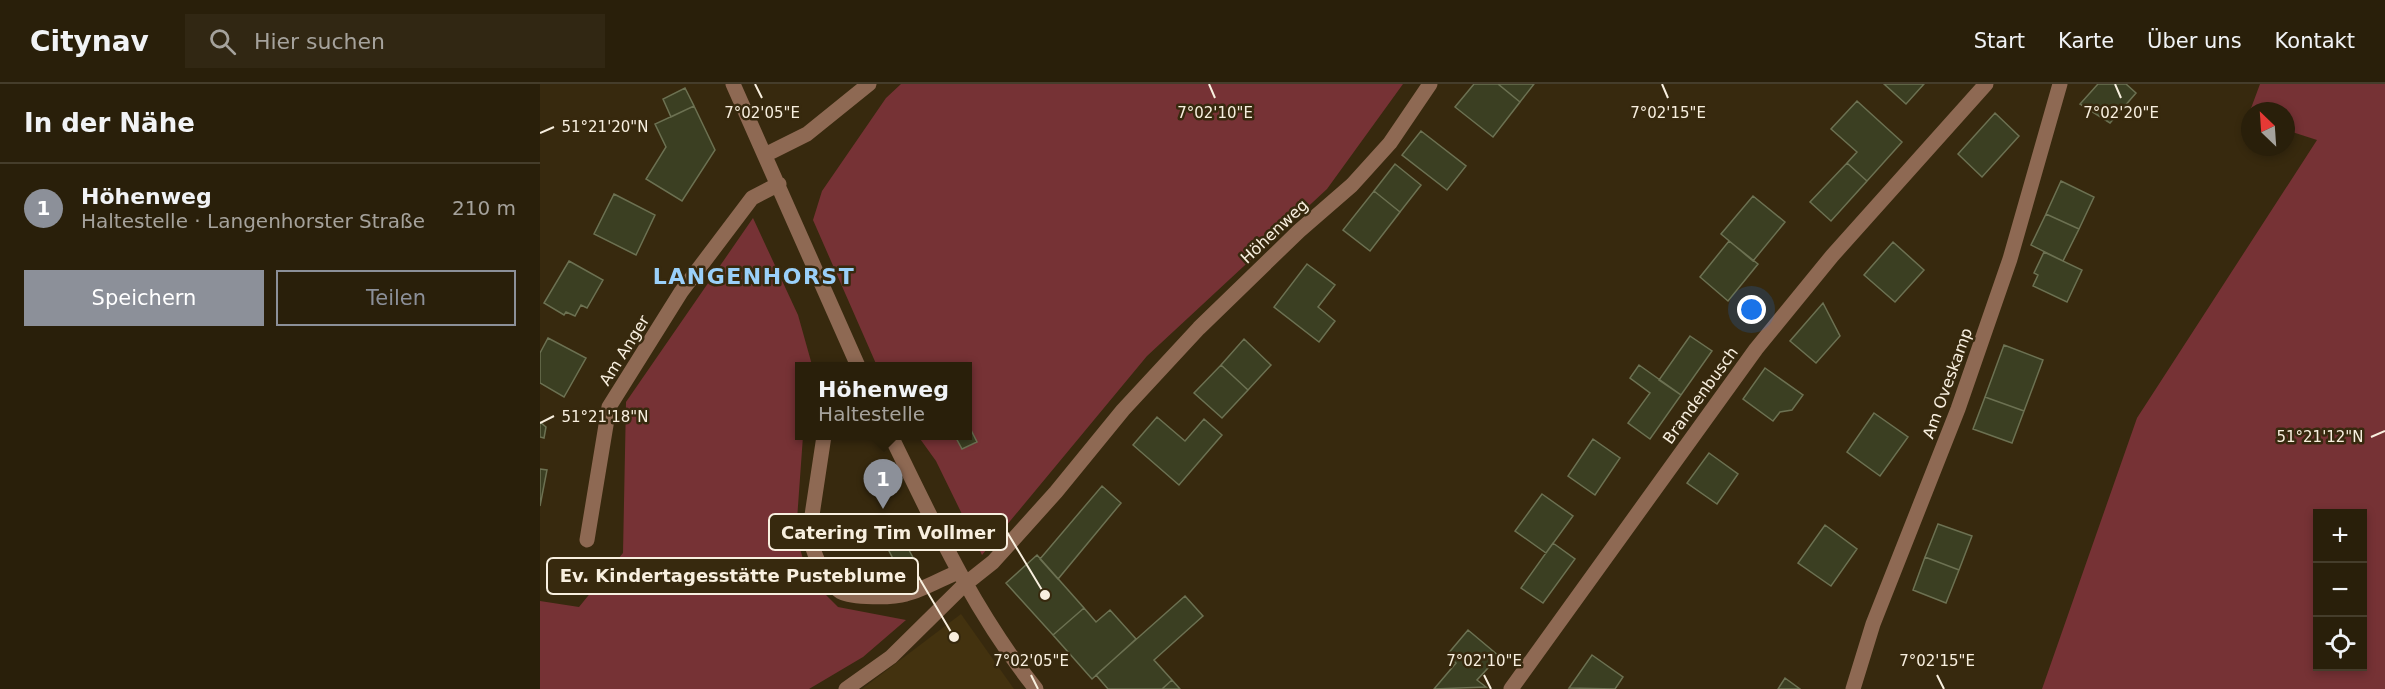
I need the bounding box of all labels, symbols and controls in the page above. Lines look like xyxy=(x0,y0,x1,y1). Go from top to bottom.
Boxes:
search box xyxy=(185,14,605,68)
text: Citynav xyxy=(30,25,149,58)
icon: search xyxy=(206,25,239,58)
text: Hier suchen xyxy=(254,29,385,54)
text: Start xyxy=(1974,29,2025,53)
text: Karte xyxy=(2058,29,2114,53)
text: Über uns xyxy=(2147,29,2242,53)
text: Kontakt xyxy=(2275,29,2355,53)
north arrow xyxy=(2241,102,2295,156)
text: 7°02'05"E xyxy=(724,104,800,122)
text: 7°02'10"E xyxy=(1177,104,1253,122)
text: 7°02'15"E xyxy=(1630,104,1706,122)
text: 7°02'20"E xyxy=(2083,104,2159,122)
text: In der Nähe xyxy=(24,108,195,138)
text: 51°21'20"N xyxy=(561,118,649,136)
text: Höhenweg xyxy=(81,184,212,209)
street label: Höhenweg xyxy=(1237,195,1312,267)
text: 1 xyxy=(37,196,50,220)
text: 210 m xyxy=(452,196,516,220)
text: Haltestelle · Langenhorster Straße xyxy=(81,209,425,233)
district label: LANGENHORST xyxy=(653,264,855,289)
button: Speichern xyxy=(24,270,264,326)
button: Teilen xyxy=(276,270,516,326)
your location xyxy=(1737,295,1766,324)
street label: Am Anger xyxy=(595,311,654,389)
street label: Am Oveskamp xyxy=(1919,325,1976,441)
street label: Brandenbusch xyxy=(1659,343,1742,447)
popup xyxy=(795,362,972,440)
text: Höhenweg xyxy=(818,377,949,402)
text: Haltestelle xyxy=(818,402,925,426)
text: 51°21'18"N xyxy=(561,408,649,426)
text: 51°21'12"N xyxy=(2276,428,2364,446)
pin: 1 xyxy=(864,460,902,509)
map controls xyxy=(2313,509,2367,671)
button: + xyxy=(2313,509,2367,563)
callout: Catering Tim Vollmer xyxy=(769,514,1007,550)
text: Catering Tim Vollmer xyxy=(781,522,995,543)
callout: Ev. Kindertagesstätte Pusteblume xyxy=(547,558,918,594)
button: − xyxy=(2313,563,2367,617)
text: Ev. Kindertagesstätte Pusteblume xyxy=(560,565,906,586)
button: locate xyxy=(2313,617,2367,671)
text: 7°02'05"E xyxy=(993,652,1069,670)
text: 7°02'10"E xyxy=(1446,652,1522,670)
text: 7°02'15"E xyxy=(1899,652,1975,670)

